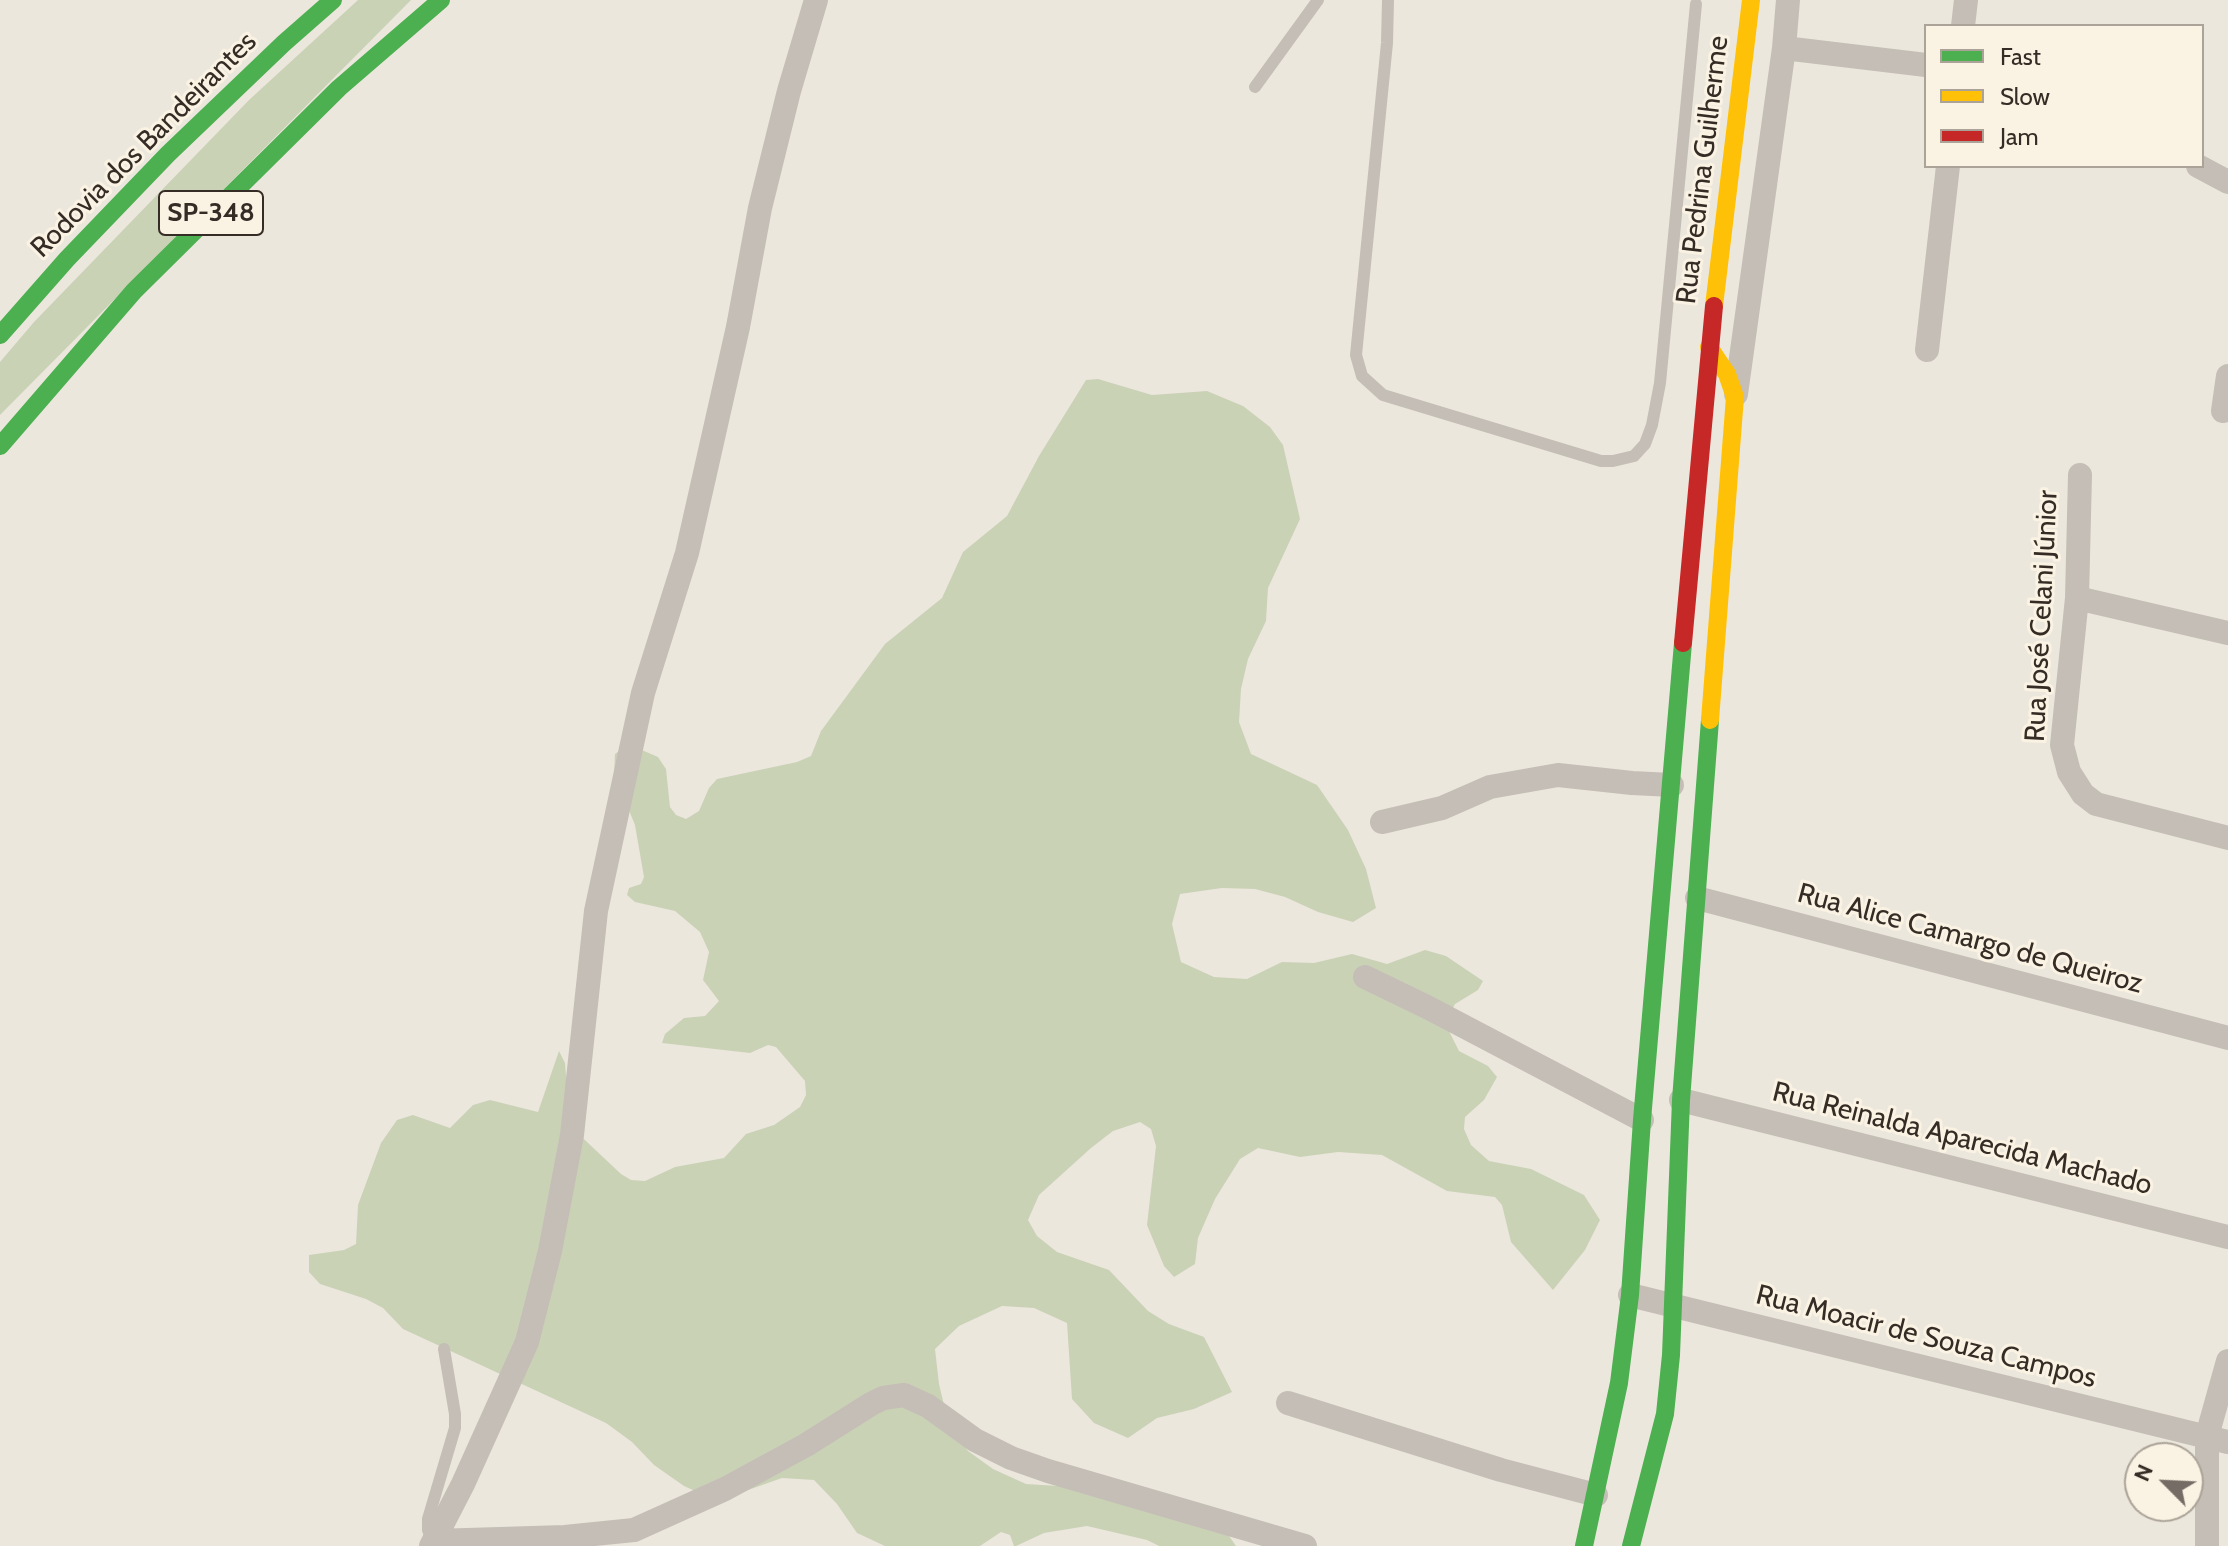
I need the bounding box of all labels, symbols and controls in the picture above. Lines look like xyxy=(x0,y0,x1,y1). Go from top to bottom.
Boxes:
legend xyxy=(1924,24,2204,168)
street label: Rodovia dos Bandeirantes xyxy=(24,25,264,265)
street label: Rua Pedrina Guilherme xyxy=(1670,34,1736,306)
text: Fast xyxy=(2000,42,2041,71)
text: Slow xyxy=(2000,82,2050,111)
text: Jam xyxy=(2000,122,2038,151)
road number: SP-348 xyxy=(159,191,263,235)
street label: Rua José Celani Júnior xyxy=(2019,489,2065,743)
street label: Rua Alice Camargo de Queiroz xyxy=(1794,877,2146,1001)
street label: Rua Reinalda Aparecida Machado xyxy=(1769,1076,2155,1202)
street label: Rua Moacir de Souza Campos xyxy=(1752,1278,2100,1396)
north arrow xyxy=(2124,1442,2204,1522)
text: N xyxy=(2128,1460,2159,1485)

